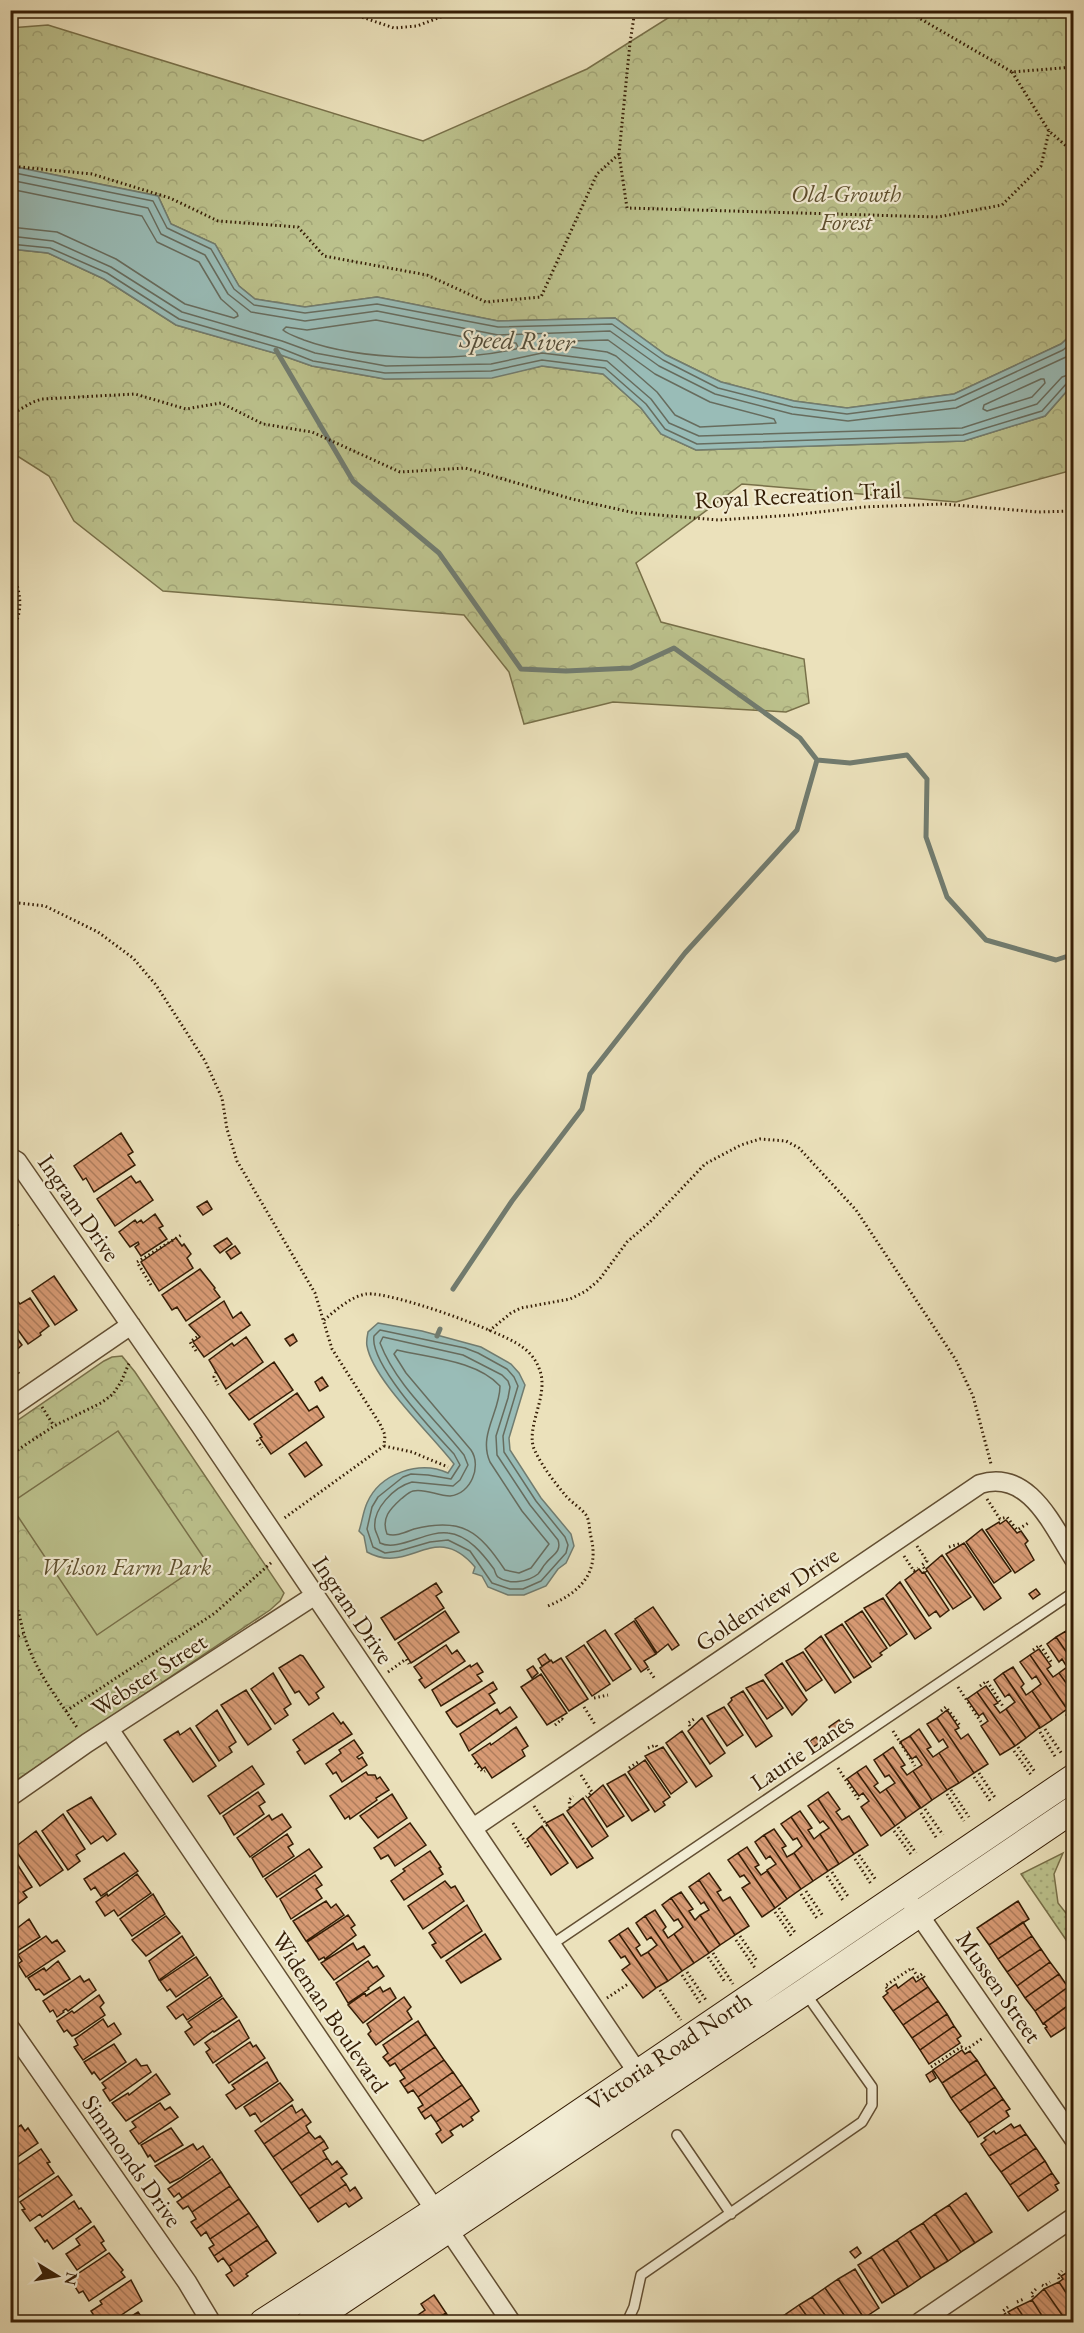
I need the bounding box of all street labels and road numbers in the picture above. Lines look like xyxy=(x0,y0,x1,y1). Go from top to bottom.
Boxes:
street label: Royal Recreation Trail xyxy=(694,474,902,515)
street label: Ingram Drive xyxy=(31,1148,128,1267)
street label: Goldenview Drive xyxy=(689,1539,844,1658)
street label: Ingram Drive xyxy=(306,1550,401,1670)
street label: Webster Street xyxy=(85,1626,213,1723)
street label: Laurie Lanes xyxy=(744,1706,859,1797)
street label: Wideman Boulevard xyxy=(265,1925,396,2099)
street label: Mussen Street xyxy=(950,1925,1049,2049)
street label: Victoria Road North xyxy=(580,1984,757,2117)
street label: Simmonds Drive xyxy=(75,2088,190,2233)

